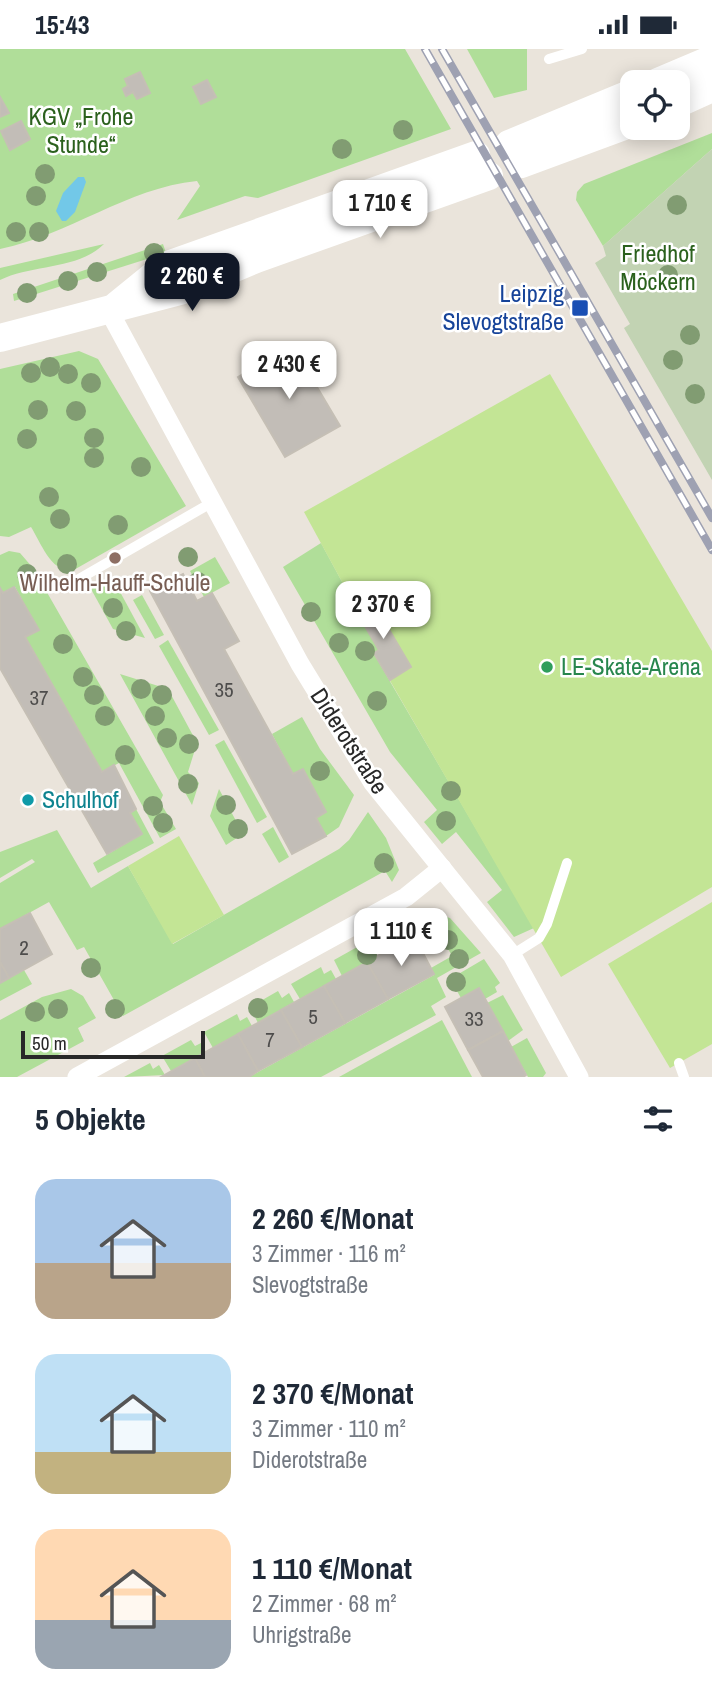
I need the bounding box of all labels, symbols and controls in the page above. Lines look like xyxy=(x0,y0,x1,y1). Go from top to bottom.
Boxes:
text: 15:43 xyxy=(35,7,90,42)
map controls xyxy=(620,70,690,140)
button: locate xyxy=(620,70,690,140)
park label: KGV „Frohe Stunde“ xyxy=(29,100,134,160)
pin: 1 710 € xyxy=(315,181,445,240)
text: 1 710 € xyxy=(349,187,411,218)
park label: Friedhof Möckern xyxy=(620,237,696,297)
pin: 2 260 € xyxy=(127,253,257,313)
text: 2 260 € xyxy=(161,260,223,291)
place label: Leipzig Slevogtstraße xyxy=(443,277,564,337)
marker: Leipzig Slevogtstraße xyxy=(570,298,590,318)
pin: 2 430 € xyxy=(224,341,354,401)
text: 2 430 € xyxy=(258,348,320,379)
marker: Wilhelm-Hauff-Schule xyxy=(107,550,123,566)
place label: Wilhelm-Hauff-Schule xyxy=(19,566,211,598)
pin: 2 370 € xyxy=(318,581,448,641)
text: 2 370 € xyxy=(352,588,414,619)
place label: LE-Skate-Arena xyxy=(561,650,701,682)
marker: LE-Skate-Arena xyxy=(539,659,555,675)
house number: 35 xyxy=(214,675,234,704)
street label: Diderotstraße xyxy=(304,681,396,800)
house number: 37 xyxy=(29,683,49,712)
place label: Schulhof xyxy=(42,783,119,815)
marker: Schulhof xyxy=(20,792,36,808)
pin: 1 110 € xyxy=(336,909,466,968)
text: 1 110 € xyxy=(370,915,432,946)
house number: 2 xyxy=(19,933,29,962)
house number: 5 xyxy=(308,1002,318,1031)
house number: 33 xyxy=(464,1004,484,1033)
house number: 7 xyxy=(265,1025,275,1054)
scale bar xyxy=(21,1028,205,1060)
text: 50 m xyxy=(32,1030,67,1056)
text: 5 Objekte xyxy=(35,1099,146,1139)
icon: filters xyxy=(639,1100,677,1138)
text: 2 260 €/Monat xyxy=(252,1198,413,1238)
icon: home xyxy=(91,1207,175,1291)
text: 3 Zimmer · 116 m² xyxy=(252,1238,406,1269)
text: Slevogtstraße xyxy=(252,1269,368,1300)
text: 2 370 €/Monat xyxy=(252,1373,413,1413)
icon: home xyxy=(91,1382,175,1466)
text: 3 Zimmer · 110 m² xyxy=(252,1413,406,1444)
text: Diderotstraße xyxy=(252,1444,367,1475)
text: 1 110 €/Monat xyxy=(252,1548,412,1588)
icon: home xyxy=(91,1557,175,1641)
text: 2 Zimmer · 68 m² xyxy=(252,1588,397,1619)
text: Uhrigstraße xyxy=(252,1619,352,1650)

